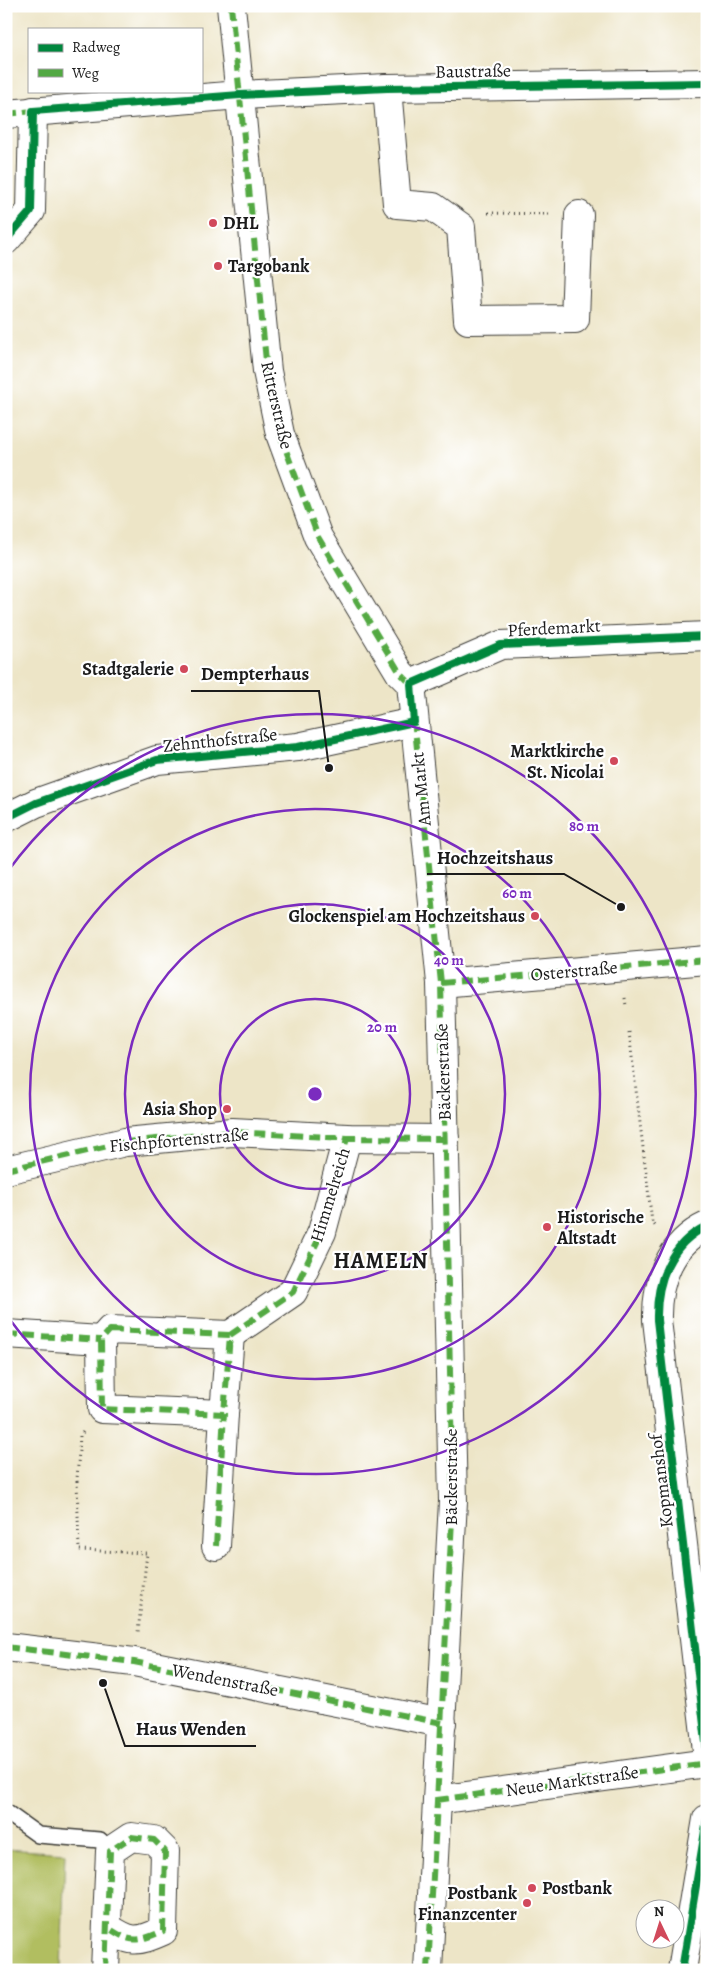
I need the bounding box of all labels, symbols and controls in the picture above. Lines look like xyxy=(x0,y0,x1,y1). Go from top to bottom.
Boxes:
legend xyxy=(28,28,202,92)
text: Radweg xyxy=(72,37,121,57)
street label: Baustraße xyxy=(435,58,511,84)
text: Weg xyxy=(71,63,99,83)
place label: DHL xyxy=(223,211,259,235)
marker: DHL xyxy=(207,217,219,229)
place label: Targobank xyxy=(228,254,310,278)
marker: Targobank xyxy=(212,260,224,272)
street label: Ritterstraße xyxy=(255,359,299,451)
street label: Pferdemarkt xyxy=(507,614,601,642)
place label: Stadtgalerie xyxy=(82,657,174,681)
callout: Dempterhaus xyxy=(191,657,319,691)
text: Dempterhaus xyxy=(201,661,309,687)
marker: Stadtgalerie xyxy=(178,663,190,675)
street label: Zehnthofstraße xyxy=(162,722,278,758)
place label: Marktkirche St. Nicolai xyxy=(510,739,604,784)
street label: Am Markt xyxy=(405,751,437,828)
marker: Marktkirche St. Nicolai xyxy=(608,755,620,767)
text: 80 m xyxy=(569,816,599,836)
callout: Hochzeitshaus xyxy=(427,840,564,874)
text: Hochzeitshaus xyxy=(437,845,554,871)
text: 60 m xyxy=(502,883,532,903)
place label: Glockenspiel am Hochzeitshaus xyxy=(288,904,525,928)
marker: Glockenspiel am Hochzeitshaus xyxy=(529,910,541,922)
text: 40 m xyxy=(434,950,464,970)
street label: Osterstraße xyxy=(529,955,619,987)
text: 20 m xyxy=(367,1017,397,1037)
street label: Bäckerstraße xyxy=(429,1023,457,1121)
centre of rings xyxy=(306,1085,324,1103)
place label: Asia Shop xyxy=(142,1097,217,1121)
marker: Asia Shop xyxy=(221,1103,233,1115)
street label: Fischpfortenstraße xyxy=(108,1122,250,1158)
street label: Himmelreich xyxy=(304,1144,356,1245)
place label: Historische Altstadt xyxy=(556,1205,644,1250)
marker: Historische Altstadt xyxy=(541,1221,553,1233)
district label: HAMELN xyxy=(334,1246,428,1276)
street label: Bäckerstraße xyxy=(439,1428,463,1526)
street label: Kopmanshof xyxy=(643,1430,679,1529)
street label: Wendenstraße xyxy=(169,1658,280,1702)
callout: Haus Wenden xyxy=(125,1712,256,1746)
text: Haus Wenden xyxy=(136,1716,247,1742)
street label: Neue Marktstraße xyxy=(504,1760,640,1802)
place label: Postbank xyxy=(542,1876,612,1900)
place label: Postbank Finanzcenter xyxy=(418,1881,518,1926)
marker: Postbank xyxy=(526,1882,538,1894)
marker: Postbank Finanzcenter xyxy=(521,1897,533,1909)
north arrow xyxy=(636,1898,686,1948)
text: N xyxy=(653,1902,665,1921)

